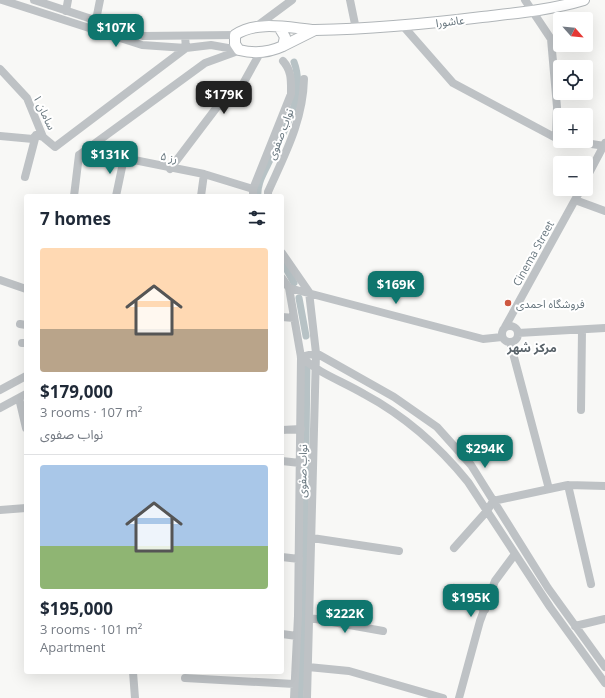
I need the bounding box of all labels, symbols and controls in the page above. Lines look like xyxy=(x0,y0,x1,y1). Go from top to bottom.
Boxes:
street label: عاشورا xyxy=(435,12,466,30)
north arrow xyxy=(553,12,593,52)
map controls xyxy=(553,12,593,196)
pin: $107K xyxy=(88,14,144,48)
text: $107K xyxy=(97,18,135,36)
button: locate xyxy=(553,60,593,100)
pin: $179K xyxy=(196,81,252,115)
text: $179K xyxy=(205,85,243,103)
street label: سامان ۱ xyxy=(30,92,60,132)
street label: نواب صفوی xyxy=(263,106,297,162)
button: + xyxy=(553,108,593,148)
pin: $131K xyxy=(82,141,138,175)
text: $131K xyxy=(91,145,129,163)
street label: رز ۵ xyxy=(159,148,179,166)
button: − xyxy=(553,156,593,196)
text: 7 homes xyxy=(40,207,111,230)
icon: filters xyxy=(246,207,268,229)
street label: Cinema Street xyxy=(509,218,557,288)
pin: $169K xyxy=(368,271,424,305)
icon: home xyxy=(118,274,190,346)
text: $169K xyxy=(377,275,415,293)
place label: فروشگاه احمدی xyxy=(516,296,585,311)
marker: فروشگاه احمدی xyxy=(503,298,513,308)
district label: مرکز شهر xyxy=(506,339,557,356)
text: $179,000 xyxy=(40,380,113,403)
text: 3 rooms · 107 m² xyxy=(40,403,142,421)
text: نواب صفوی xyxy=(40,425,103,443)
pin: $294K xyxy=(457,435,513,469)
text: $294K xyxy=(466,439,504,457)
street label: نواب صفوی xyxy=(294,444,310,498)
icon: home xyxy=(118,491,190,563)
pin: $195K xyxy=(443,584,499,618)
text: $195K xyxy=(452,588,490,606)
text: $195,000 xyxy=(40,597,113,620)
pin: $222K xyxy=(317,600,373,634)
text: $222K xyxy=(326,604,364,622)
text: 3 rooms · 101 m² xyxy=(40,620,142,638)
text: Apartment xyxy=(40,638,105,656)

